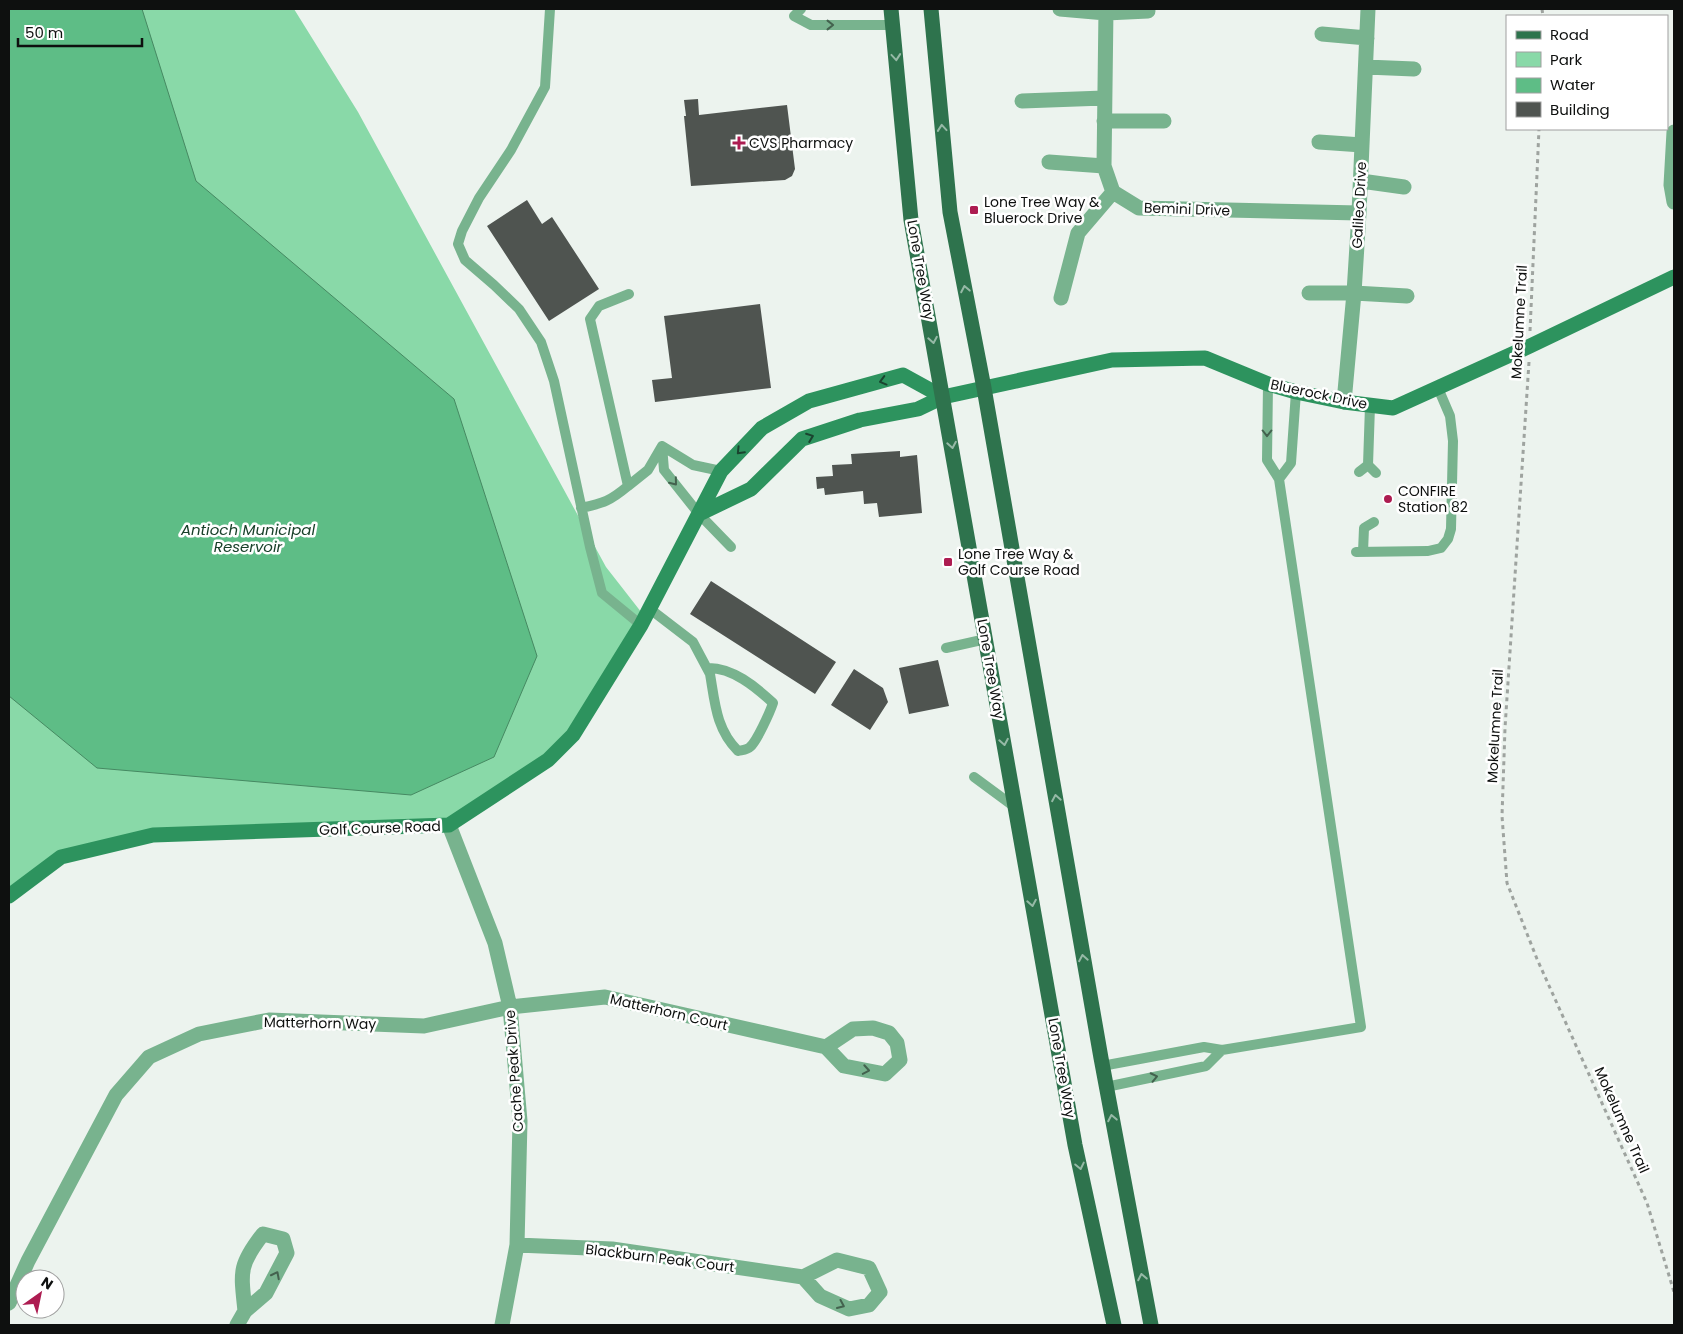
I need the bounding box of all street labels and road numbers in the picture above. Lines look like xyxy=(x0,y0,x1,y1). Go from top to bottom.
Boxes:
street label: Galileo Drive xyxy=(1347,161,1371,249)
street label: Bemini Drive xyxy=(1143,197,1231,221)
street label: Lone Tree Way xyxy=(902,218,940,322)
street label: Mokelumne Trail xyxy=(1506,264,1532,380)
street label: Bluerock Drive xyxy=(1269,374,1370,414)
street label: Lone Tree Way xyxy=(972,617,1010,721)
street label: Mokelumne Trail xyxy=(1482,668,1508,784)
street label: Golf Course Road xyxy=(319,816,441,840)
street label: Matterhorn Court xyxy=(608,989,730,1035)
street label: Cache Peak Drive xyxy=(500,1009,528,1133)
street label: Matterhorn Way xyxy=(264,1012,377,1034)
street label: Lone Tree Way xyxy=(1043,1016,1081,1120)
street label: Mokelumne Trail xyxy=(1590,1064,1654,1176)
street label: Blackburn Peak Court xyxy=(584,1239,736,1277)

